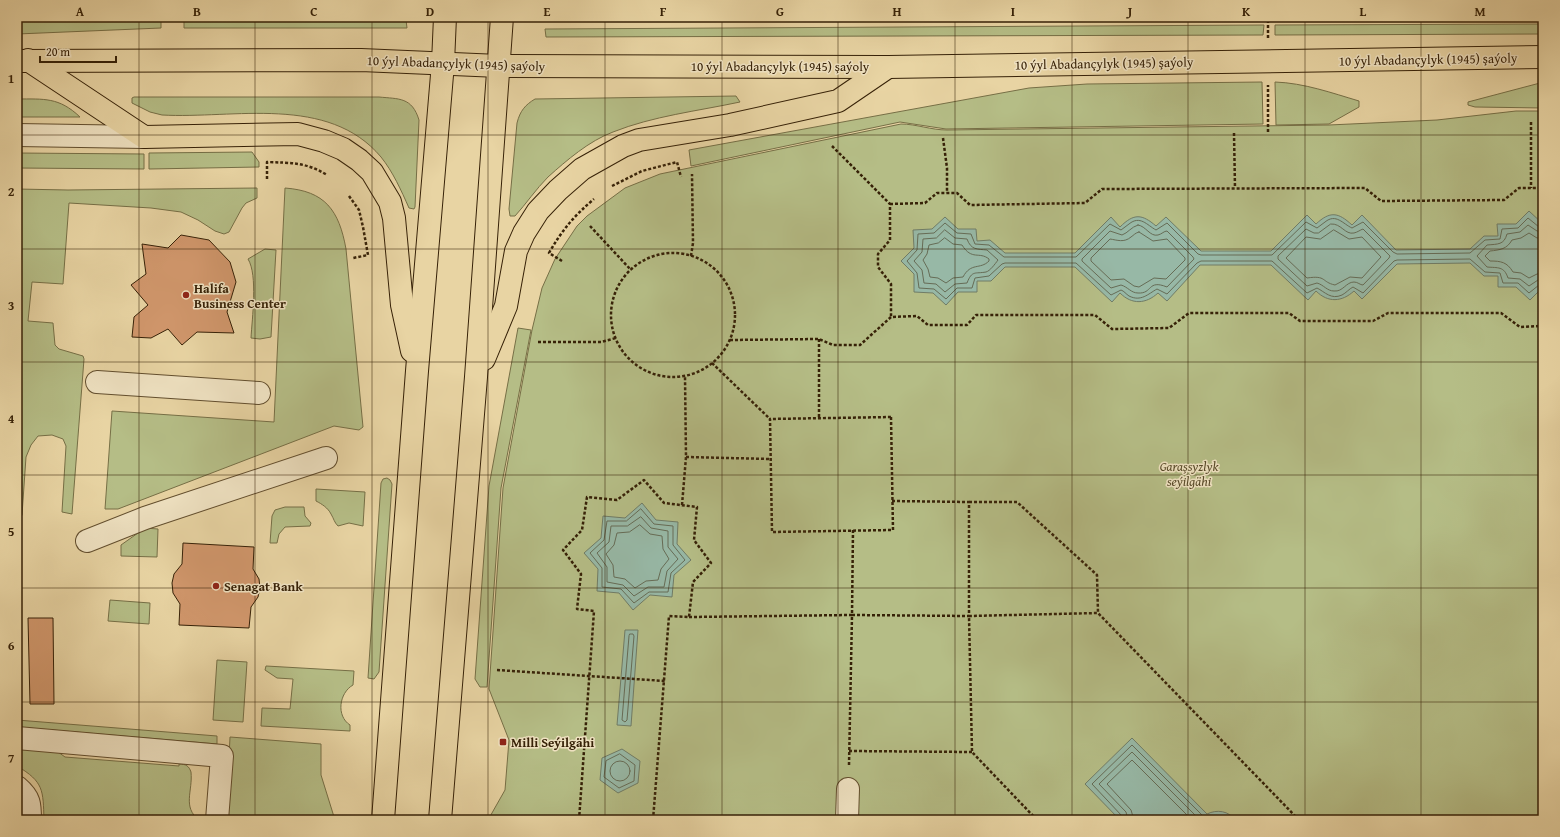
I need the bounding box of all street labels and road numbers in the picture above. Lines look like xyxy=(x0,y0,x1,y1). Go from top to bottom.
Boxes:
street label: 10 ýyl Abadançylyk (1945) şaýoly xyxy=(1339,48,1518,71)
street label: 10 ýyl Abadançylyk (1945) şaýoly xyxy=(366,51,546,76)
street label: 10 ýyl Abadançylyk (1945) şaýoly xyxy=(1015,52,1194,75)
street label: 10 ýyl Abadançylyk (1945) şaýoly xyxy=(691,57,870,76)

